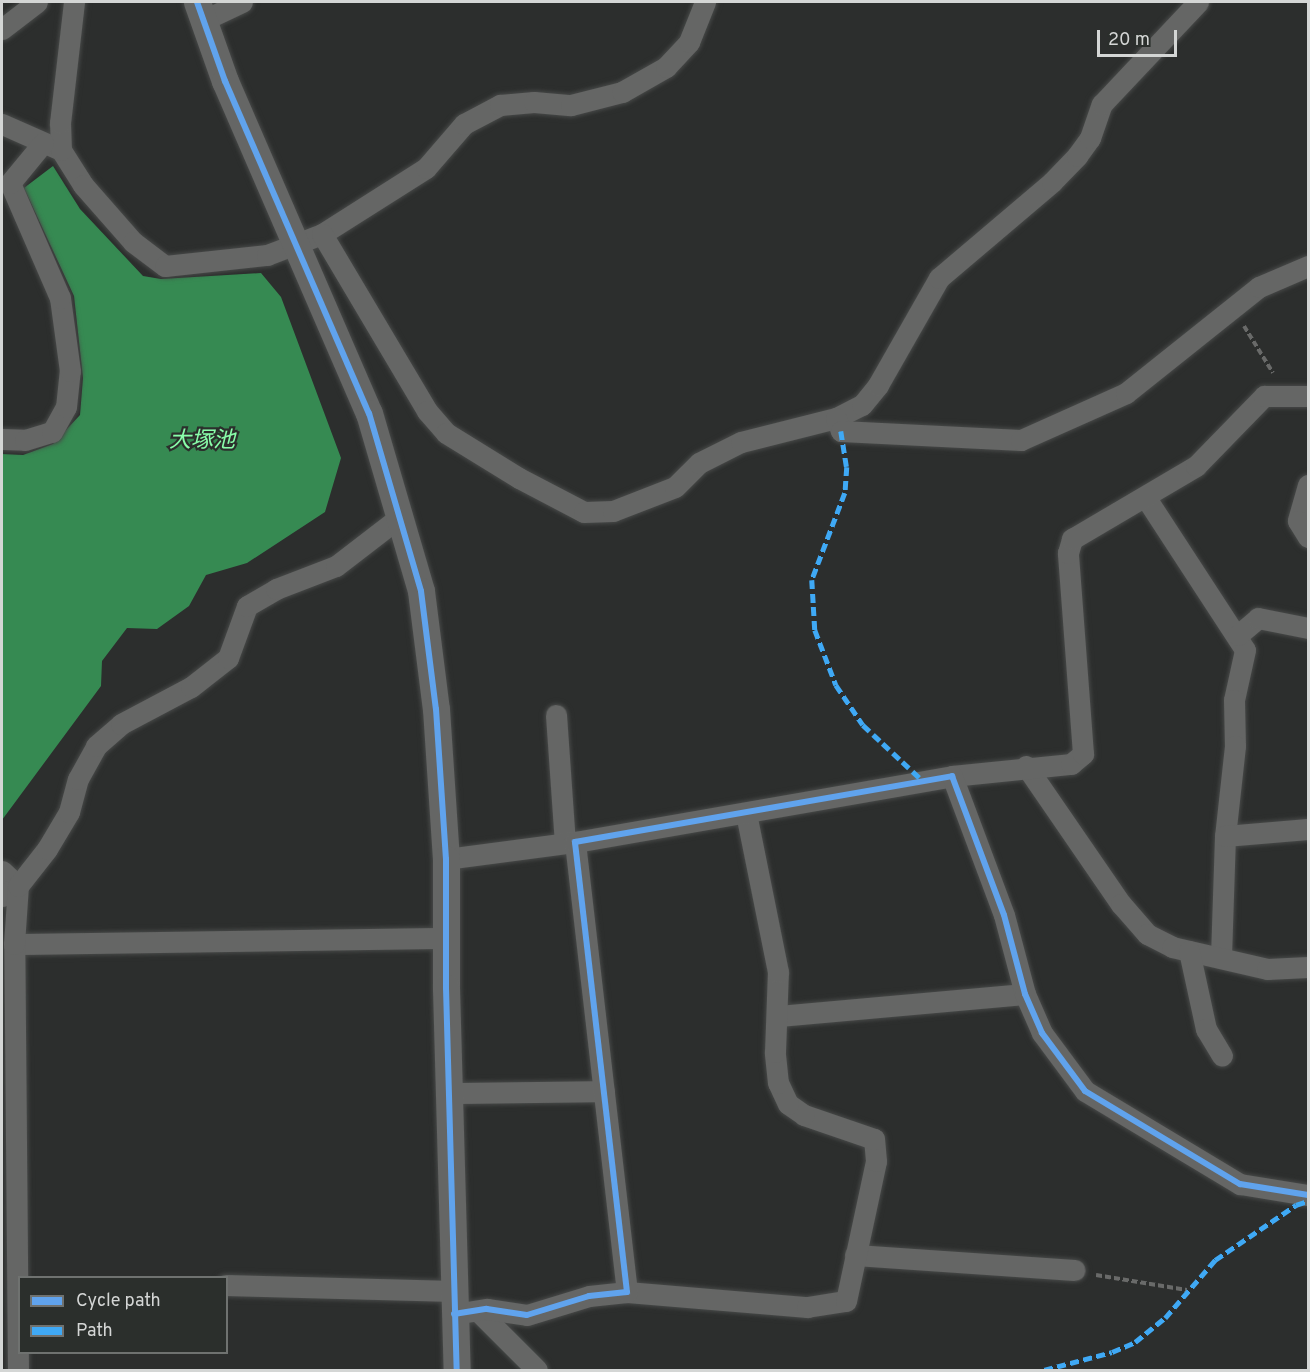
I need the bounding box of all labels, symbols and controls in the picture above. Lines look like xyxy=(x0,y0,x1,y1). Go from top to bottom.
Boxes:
scale bar xyxy=(1100,18,1180,56)
text: 20 m xyxy=(1108,29,1150,52)
water label: 大塚池 xyxy=(169,429,235,455)
legend xyxy=(18,1276,228,1354)
text: Cycle path xyxy=(76,1290,161,1313)
text: Path xyxy=(76,1320,113,1343)

